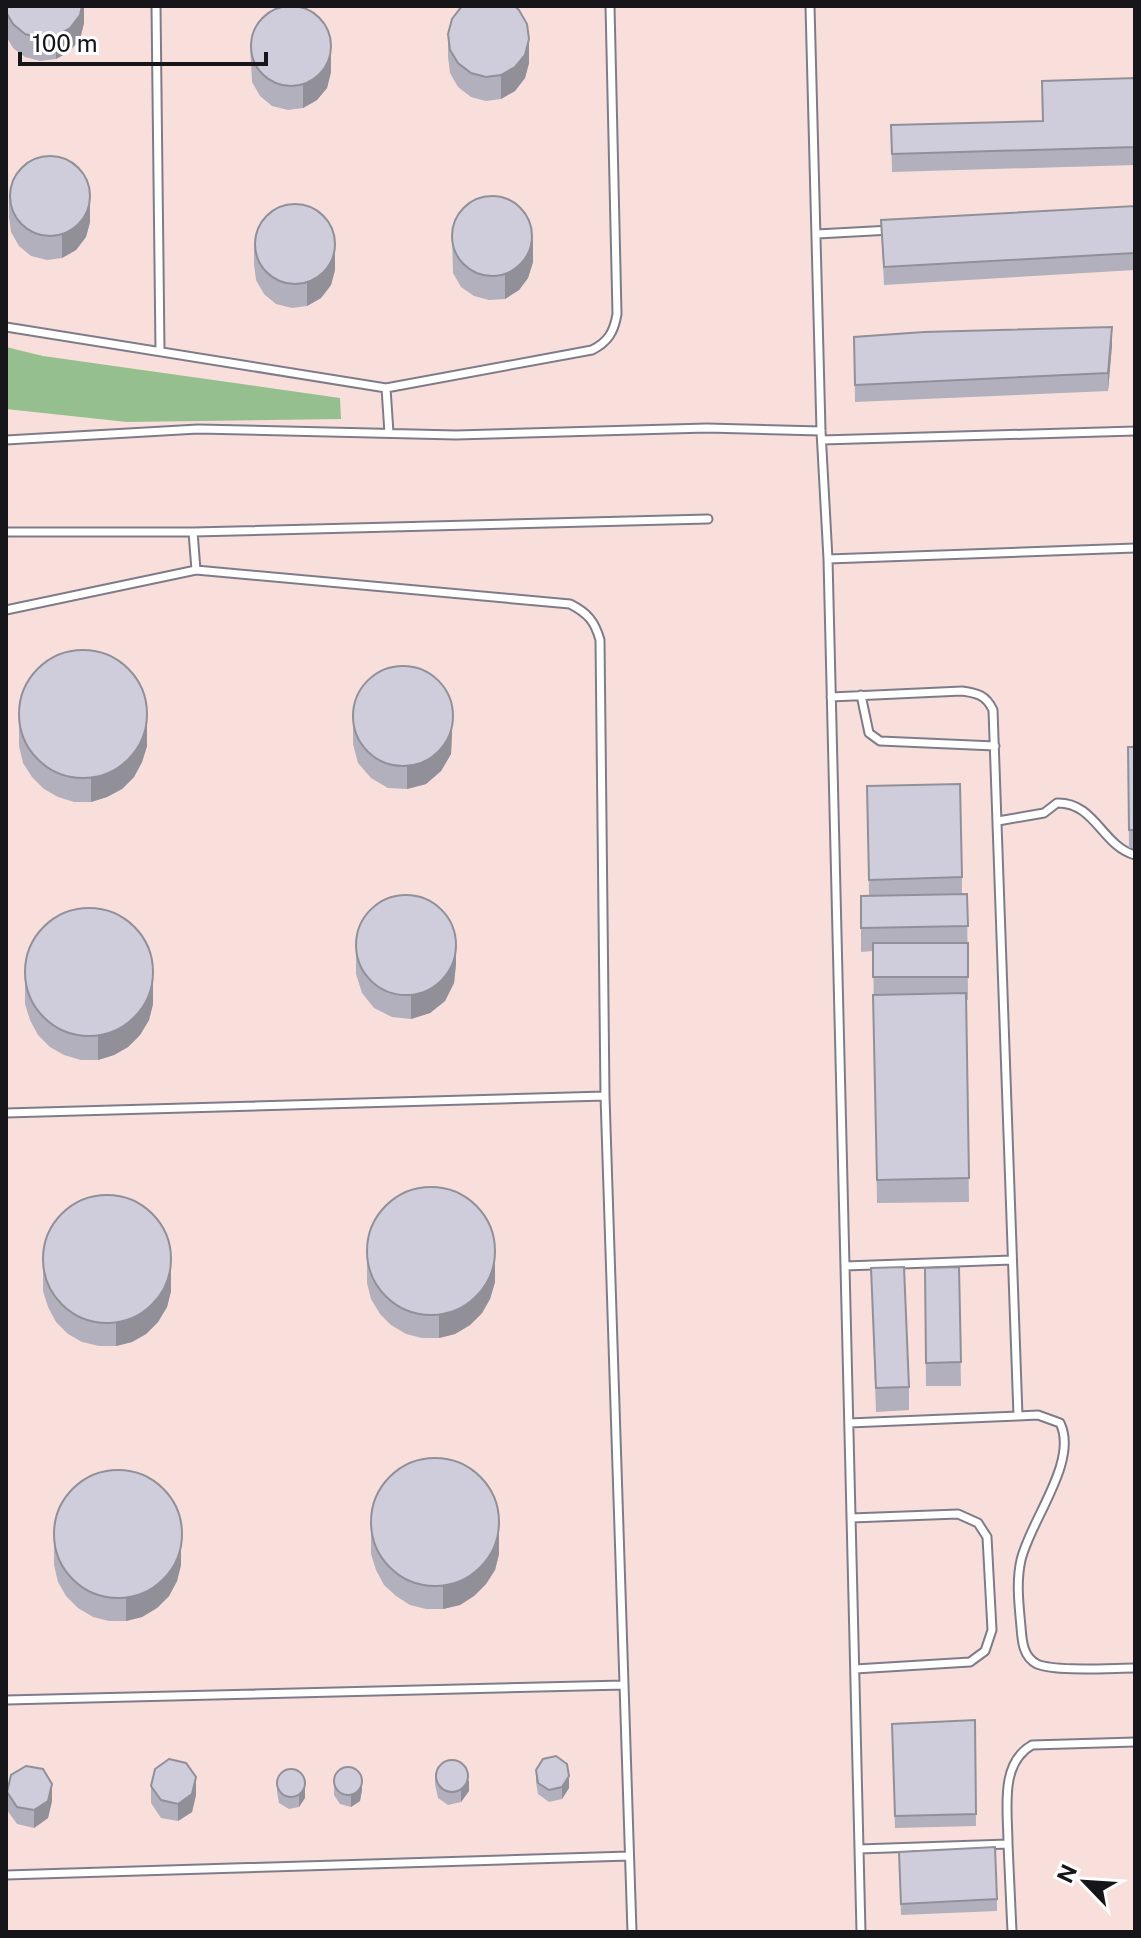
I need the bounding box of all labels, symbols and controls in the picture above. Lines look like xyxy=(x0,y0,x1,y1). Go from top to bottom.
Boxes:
scale bar xyxy=(20,16,266,66)
text: 100 m xyxy=(32,29,98,57)
north arrow xyxy=(1045,1842,1125,1922)
text: N xyxy=(1051,1860,1082,1887)

